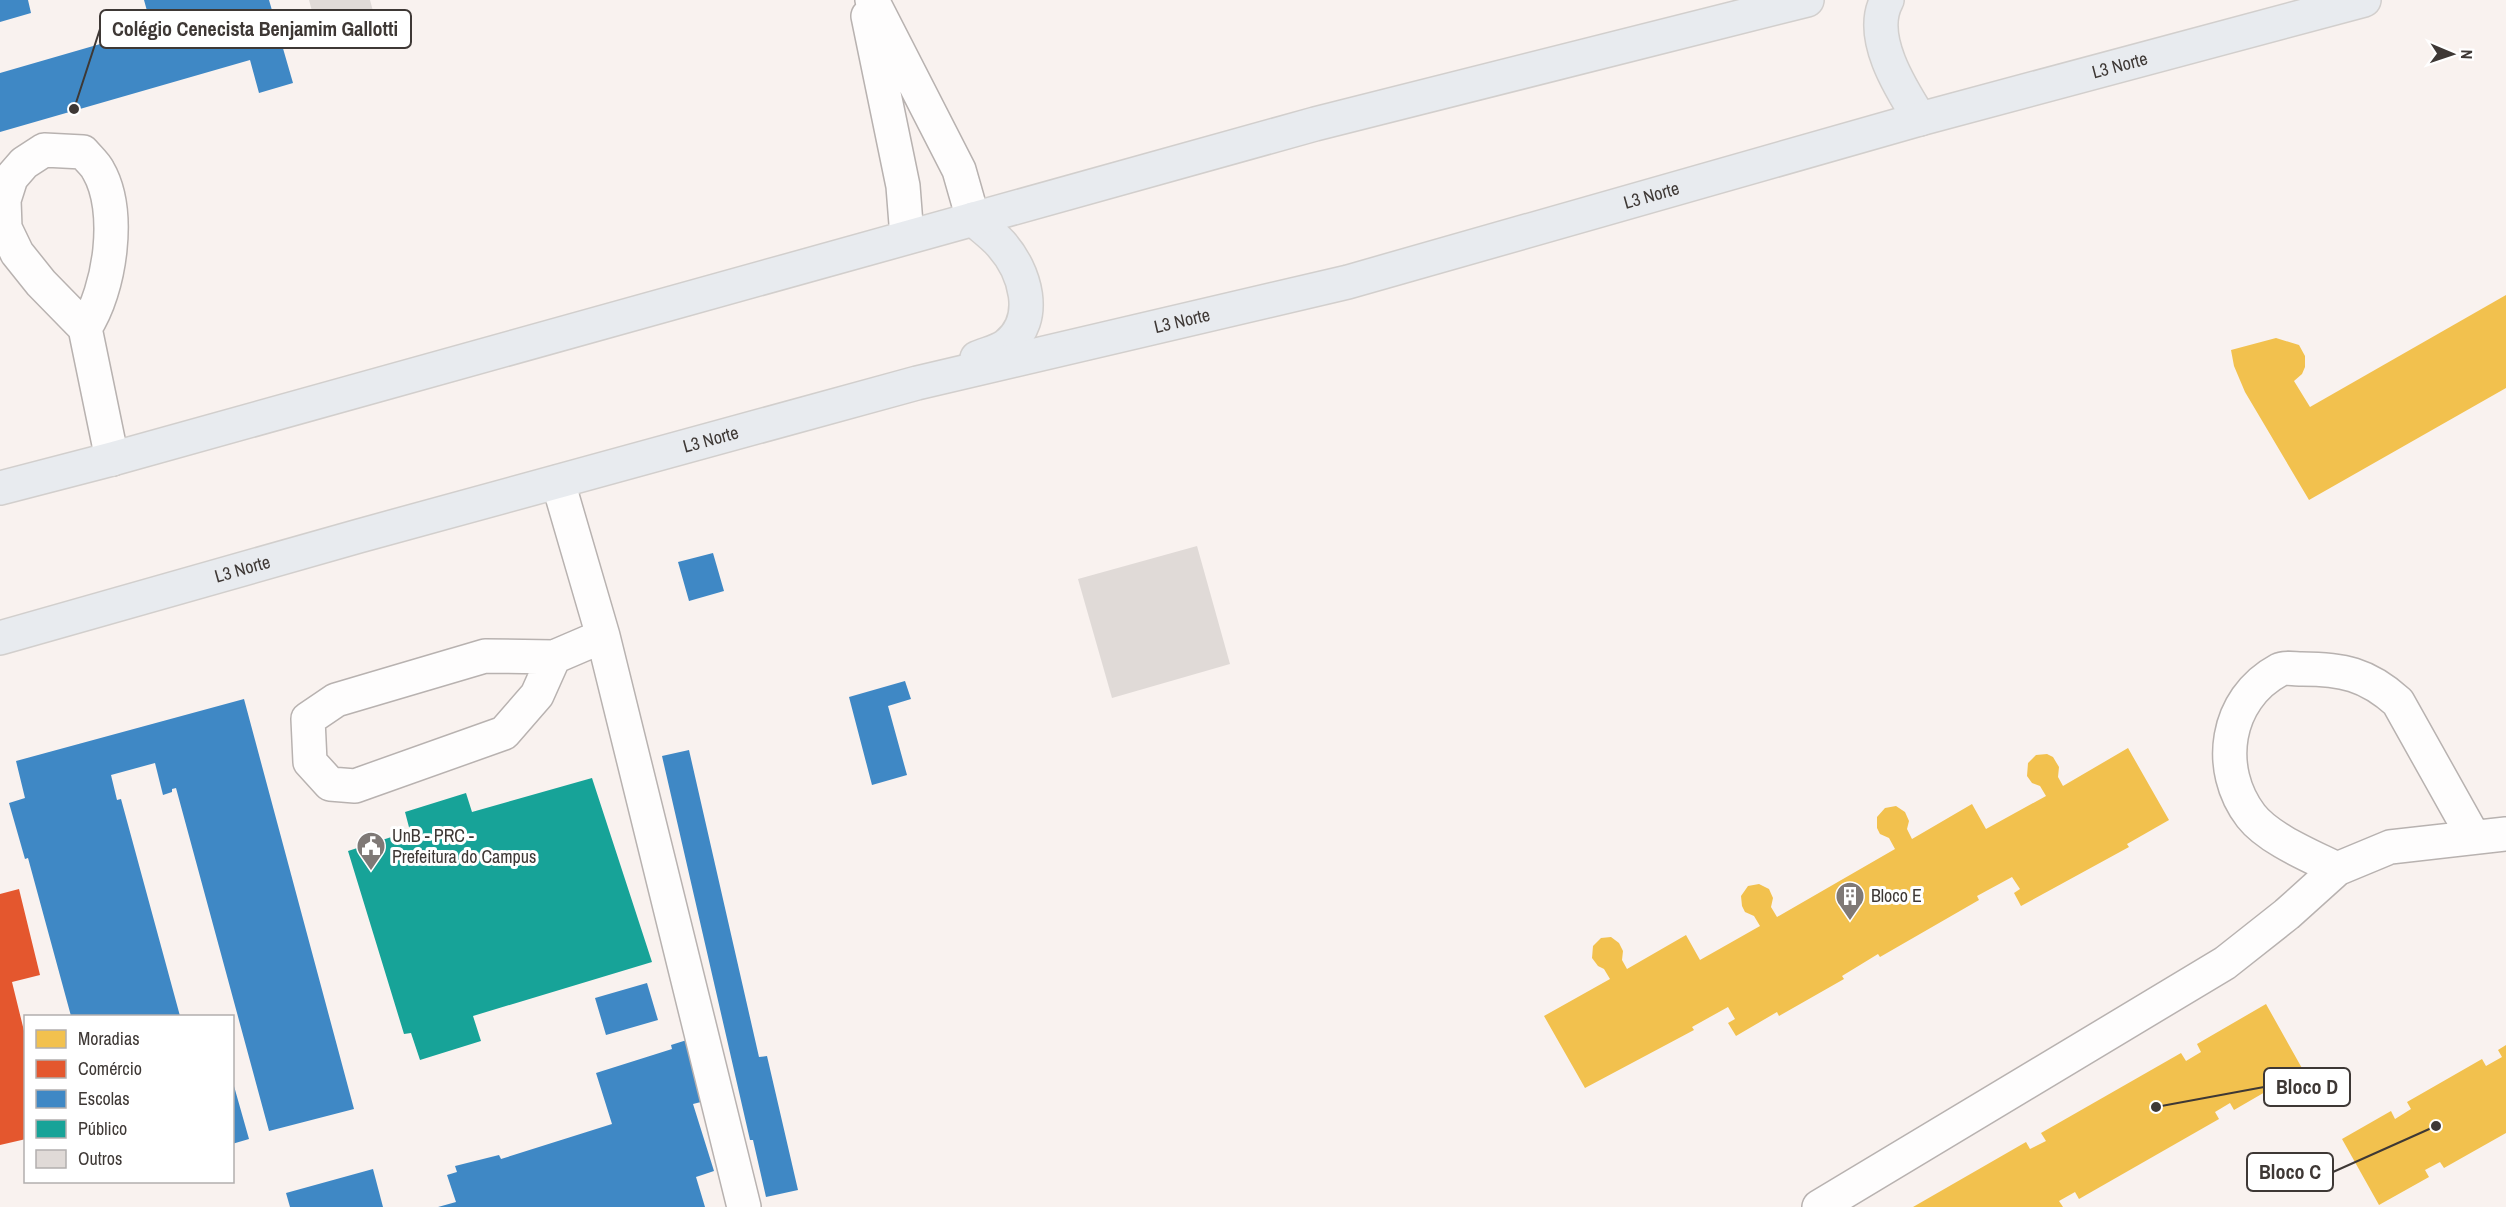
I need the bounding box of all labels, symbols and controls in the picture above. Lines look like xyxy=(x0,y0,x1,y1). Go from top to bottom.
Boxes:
callout: Colégio Cenecista Benjamim Gallotti xyxy=(100,10,411,48)
text: Colégio Cenecista Benjamim Gallotti xyxy=(112,15,398,42)
north arrow xyxy=(2422,24,2482,84)
street label: L3 Norte xyxy=(2089,46,2150,84)
text: N xyxy=(2456,49,2478,60)
street label: L3 Norte xyxy=(1621,175,1682,215)
street label: L3 Norte xyxy=(1151,302,1212,339)
street label: L3 Norte xyxy=(680,420,741,459)
street label: L3 Norte xyxy=(212,549,273,588)
place label: UnB - PRC - Prefeitura do Campus xyxy=(392,823,536,869)
public building icon: UnB - PRC - Prefeitura do Campus xyxy=(355,830,387,872)
building icon: Bloco E xyxy=(1834,880,1866,922)
place label: Bloco E xyxy=(1871,883,1922,908)
legend xyxy=(24,1015,234,1183)
text: Moradias xyxy=(78,1026,140,1051)
text: Comércio xyxy=(78,1056,142,1081)
callout: Bloco D xyxy=(2264,1068,2350,1106)
text: Bloco D xyxy=(2276,1073,2338,1100)
text: Escolas xyxy=(78,1086,130,1111)
text: Público xyxy=(78,1116,127,1141)
text: Outros xyxy=(78,1146,122,1171)
callout: Bloco C xyxy=(2247,1153,2333,1191)
text: Bloco C xyxy=(2259,1158,2321,1185)

